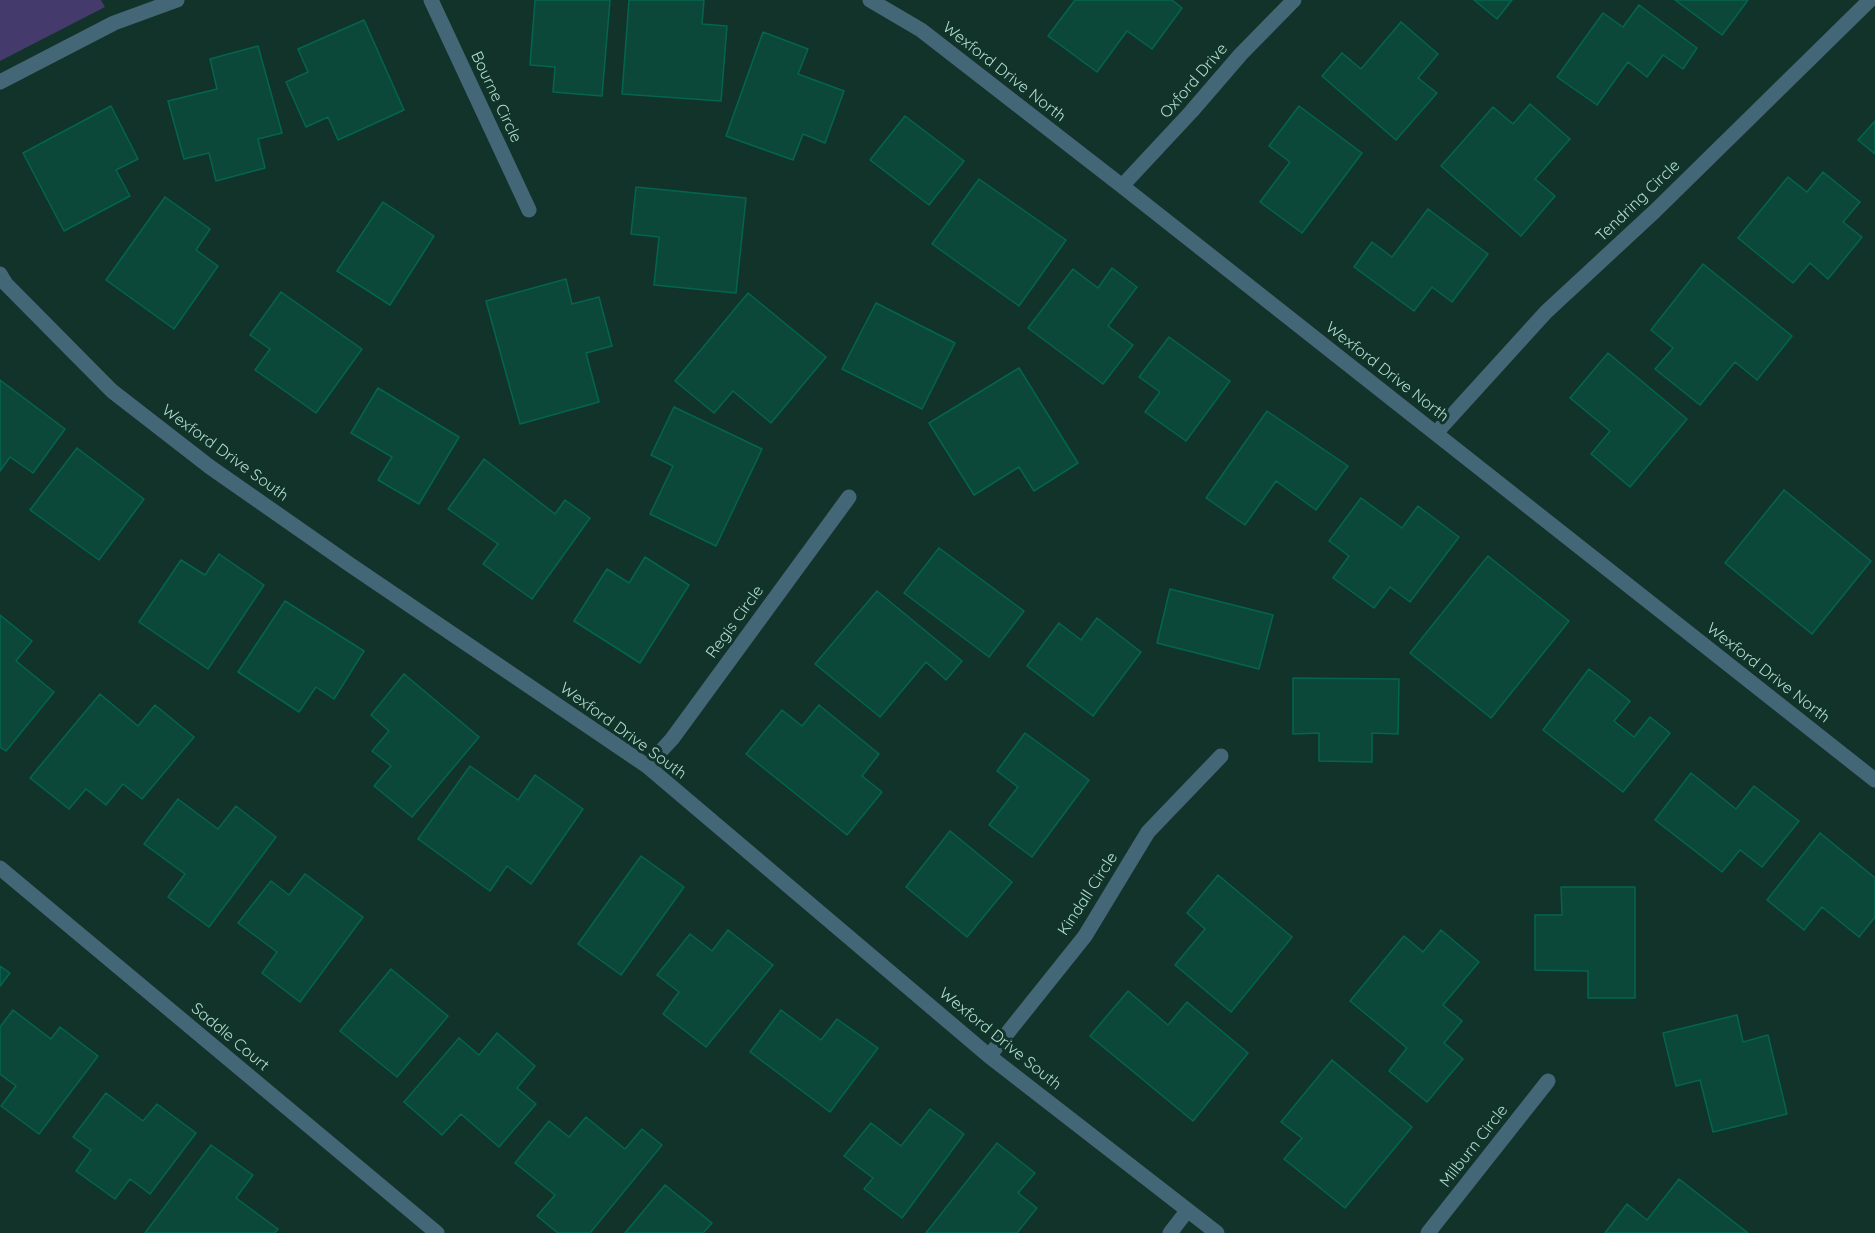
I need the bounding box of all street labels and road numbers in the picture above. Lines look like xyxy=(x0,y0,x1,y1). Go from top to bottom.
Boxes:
street label: Wexford Drive North xyxy=(938,18,1070,126)
street label: Oxford Drive xyxy=(1156,40,1232,122)
street label: Bourne Circle xyxy=(466,48,526,146)
street label: Tendring Circle xyxy=(1592,156,1684,246)
street label: Wexford Drive North xyxy=(1321,318,1453,426)
street label: Wexford Drive South xyxy=(158,401,292,505)
street label: Regis Circle xyxy=(702,582,768,662)
street label: Wexford Drive North xyxy=(1702,619,1834,727)
street label: Wexford Drive South xyxy=(556,679,690,783)
street label: Kindall Circle xyxy=(1054,849,1122,939)
street label: Wexford Drive South xyxy=(935,984,1065,1094)
street label: Saddle Court xyxy=(187,999,273,1075)
street label: Milburn Circle xyxy=(1436,1101,1512,1191)

